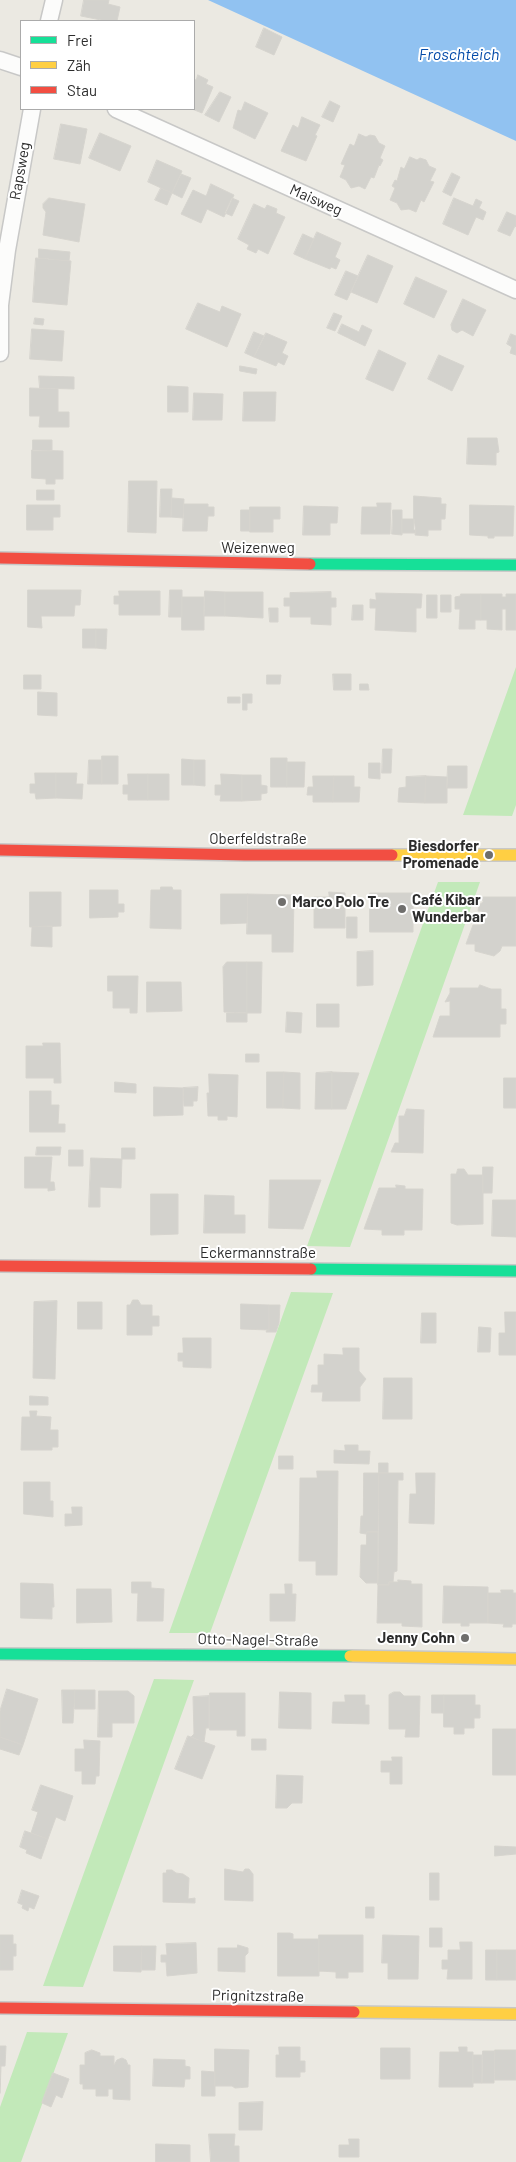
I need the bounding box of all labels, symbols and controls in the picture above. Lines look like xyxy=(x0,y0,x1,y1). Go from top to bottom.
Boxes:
legend xyxy=(20,20,195,110)
text: Frei xyxy=(67,31,93,49)
water label: Froschteich xyxy=(419,45,499,65)
text: Zäh xyxy=(67,56,91,74)
text: Stau xyxy=(67,81,97,99)
street label: Rapsweg xyxy=(6,141,34,201)
street label: Maisweg xyxy=(287,180,345,220)
street label: Weizenweg xyxy=(221,539,295,557)
street label: Oberfeldstraße xyxy=(209,830,307,848)
place label: Biesdorfer Promenade xyxy=(403,837,479,872)
marker: Biesdorfer Promenade xyxy=(483,849,495,861)
place label: Café Kibar Wunderbar xyxy=(412,891,486,926)
place label: Marco Polo Tre xyxy=(292,893,389,911)
marker: Marco Polo Tre xyxy=(276,896,288,908)
marker: Café Kibar Wunderbar xyxy=(396,903,408,915)
street label: Eckermannstraße xyxy=(200,1244,316,1262)
place label: Jenny Cohn xyxy=(378,1629,455,1647)
street label: Otto-Nagel-Straße xyxy=(197,1630,319,1650)
marker: Jenny Cohn xyxy=(459,1632,471,1644)
street label: Prignitzstraße xyxy=(212,1986,304,2006)

